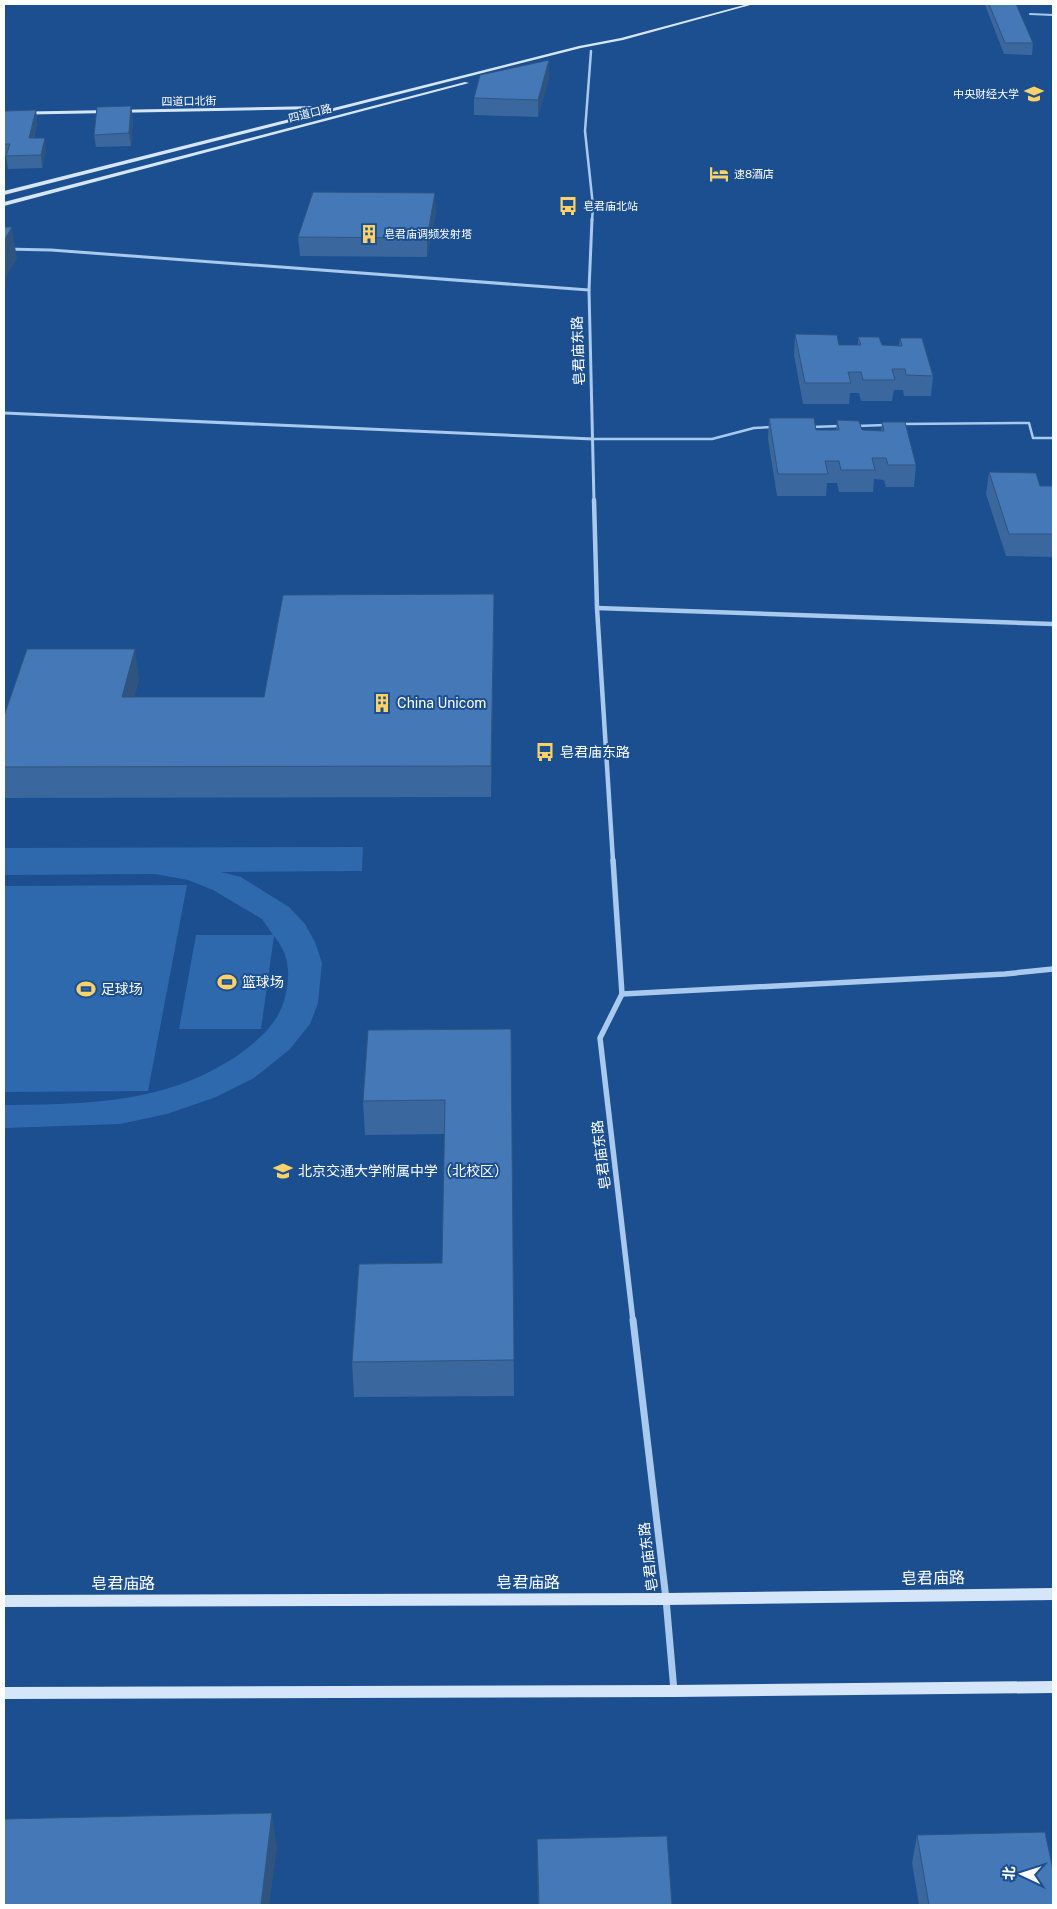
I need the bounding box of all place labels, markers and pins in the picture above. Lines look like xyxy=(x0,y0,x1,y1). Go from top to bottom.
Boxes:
school or university icon: 中央财经大学 xyxy=(1023,83,1045,105)
place label: 中央财经大学 xyxy=(953,88,1019,100)
hotel icon: 速8酒店 xyxy=(708,163,730,185)
place label: 速8酒店 xyxy=(734,168,774,180)
bus stop icon: 皂君庙北站 xyxy=(557,195,579,217)
place label: 皂君庙北站 xyxy=(583,200,638,212)
building icon: 皂君庙调频发射塔 xyxy=(358,223,380,245)
place label: 皂君庙调频发射塔 xyxy=(384,228,472,240)
building icon: China Unicom xyxy=(371,692,393,714)
place label: China Unicom xyxy=(397,695,486,711)
bus stop icon: 皂君庙东路 xyxy=(534,741,556,763)
place label: 皂君庙东路 xyxy=(560,744,630,760)
sports icon: 篮球场 xyxy=(216,971,238,993)
place label: 篮球场 xyxy=(242,974,284,990)
sports icon: 足球场 xyxy=(75,978,97,1000)
place label: 足球场 xyxy=(101,981,143,997)
school or university icon: 北京交通大学附属中学（北校区） xyxy=(272,1160,294,1182)
place label: 北京交通大学附属中学（北校区） xyxy=(298,1163,508,1179)

